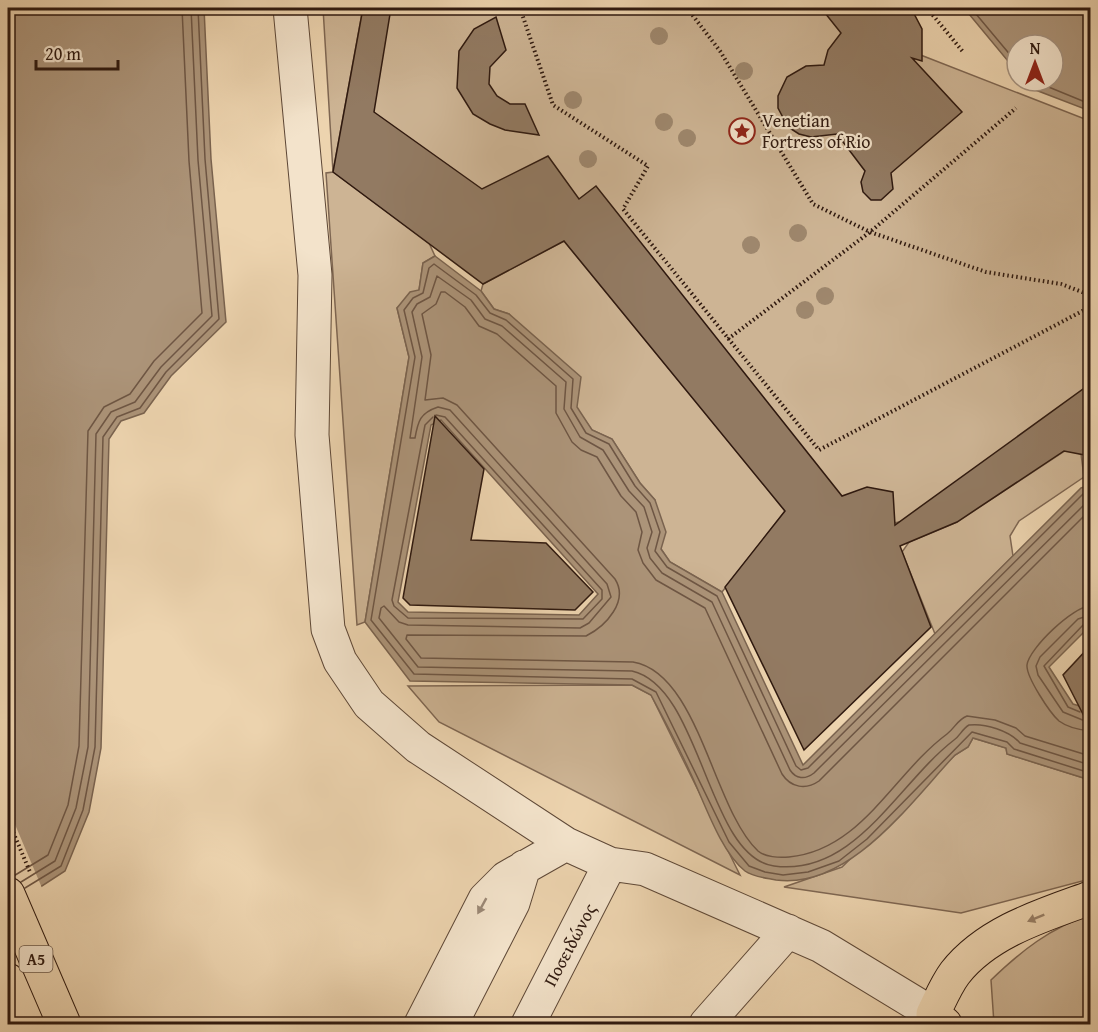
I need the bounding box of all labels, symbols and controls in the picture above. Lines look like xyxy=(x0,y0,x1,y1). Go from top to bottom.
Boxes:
scale bar xyxy=(36,33,118,71)
north arrow xyxy=(1005,33,1065,93)
text: N xyxy=(1030,36,1041,60)
text: 20 m xyxy=(45,40,81,67)
place label: Venetian Fortress of Rio xyxy=(762,107,870,155)
place icon: Venetian Fortress of Rio xyxy=(727,116,757,146)
one-way arrow xyxy=(477,898,487,915)
street label: Ποσειδώνος xyxy=(536,898,603,991)
one-way arrow xyxy=(1026,913,1044,923)
road number: Α5 xyxy=(20,946,52,972)

